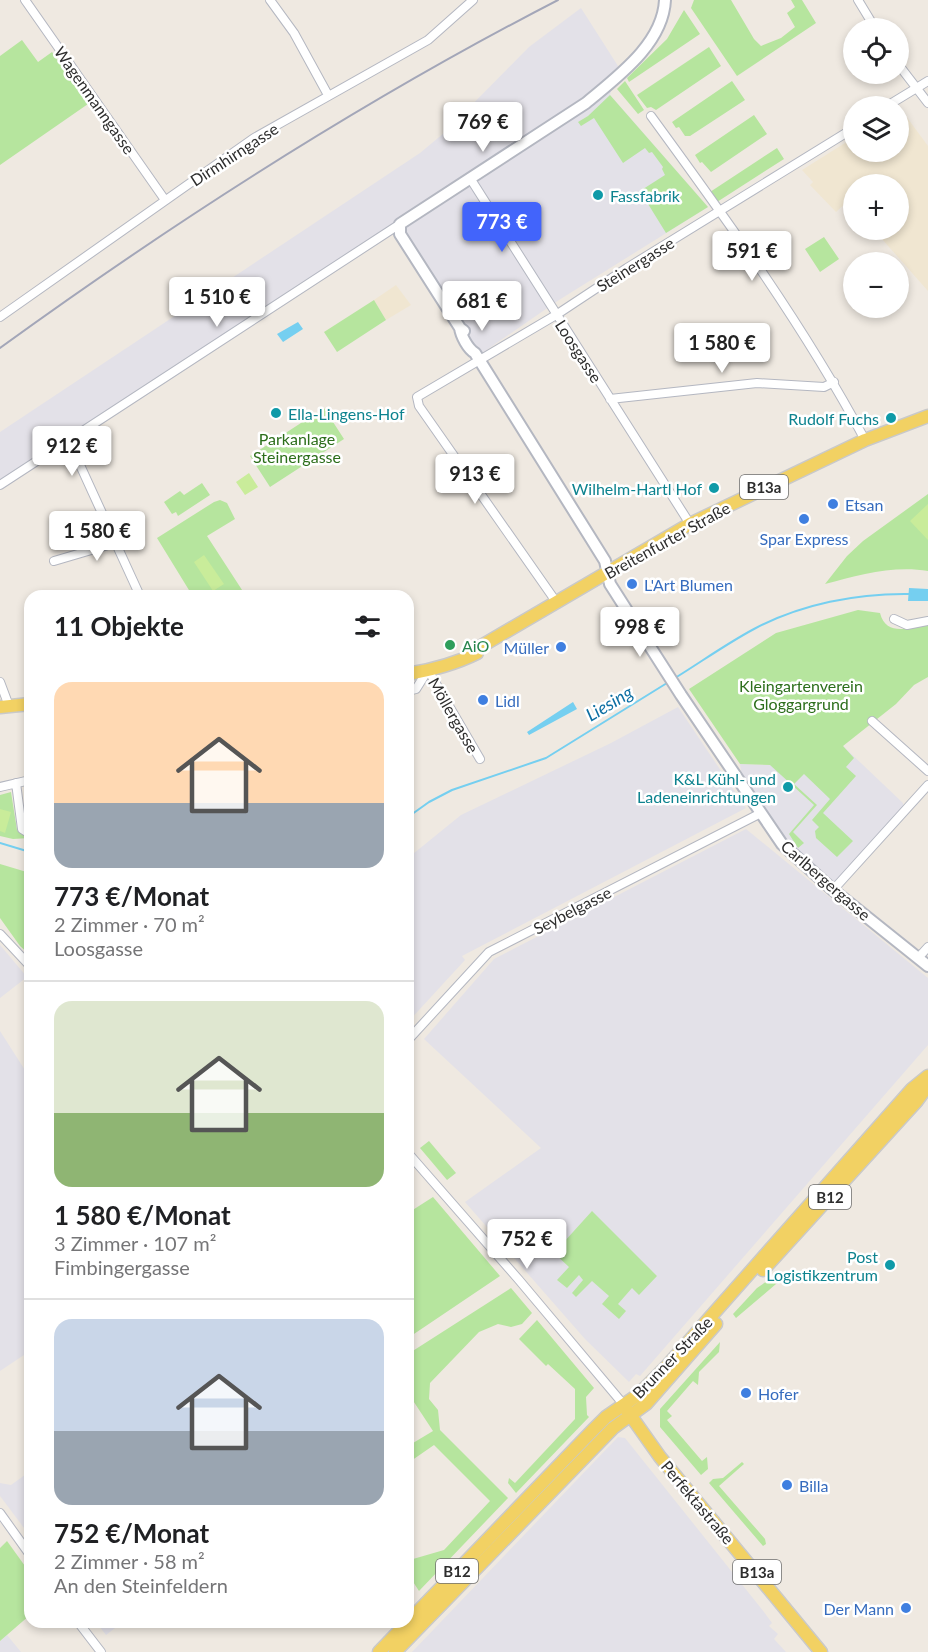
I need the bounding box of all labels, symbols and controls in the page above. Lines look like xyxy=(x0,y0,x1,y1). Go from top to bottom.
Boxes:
map controls xyxy=(843,18,909,318)
button: locate xyxy=(843,18,909,84)
street label: Wagenmanngasse xyxy=(51,43,139,157)
button: layers xyxy=(843,96,909,162)
pin: 769 € xyxy=(441,102,525,153)
text: 769 € xyxy=(457,109,509,133)
street label: Dirmhirngasse xyxy=(186,119,282,189)
button: + xyxy=(843,174,909,240)
place label: Fassfabrik xyxy=(610,186,681,205)
marker: Fassfabrik xyxy=(591,188,605,202)
pin: 773 € xyxy=(460,202,544,253)
text: 773 € xyxy=(476,209,528,233)
pin: 591 € xyxy=(710,231,794,282)
street label: Steinergasse xyxy=(593,233,677,295)
text: 591 € xyxy=(726,238,778,262)
button: − xyxy=(843,252,909,318)
pin: 1 510 € xyxy=(162,277,272,328)
pin: 681 € xyxy=(440,281,524,332)
text: 1 510 € xyxy=(183,284,251,308)
text: 681 € xyxy=(456,288,508,312)
street label: Loosgasse xyxy=(552,316,606,386)
pin: 1 580 € xyxy=(667,323,777,374)
text: 1 580 € xyxy=(688,330,756,354)
place label: Ella-Lingens-Hof xyxy=(288,404,405,423)
marker: Ella-Lingens-Hof xyxy=(269,406,283,420)
place label: Rudolf Fuchs xyxy=(788,409,879,428)
marker: Rudolf Fuchs xyxy=(884,411,898,425)
pin: 912 € xyxy=(30,426,114,477)
park label: Parkanlage Steinergasse xyxy=(253,429,341,466)
text: 912 € xyxy=(46,433,98,457)
pin: 913 € xyxy=(433,454,517,505)
text: 913 € xyxy=(449,461,501,485)
road number: B13a xyxy=(740,475,788,499)
place label: Wilhelm-Hartl Hof xyxy=(572,479,702,498)
marker: Wilhelm-Hartl Hof xyxy=(707,481,721,495)
place label: Etsan xyxy=(845,495,883,514)
marker: Etsan xyxy=(826,497,840,511)
street label: Breitenfurter Straße xyxy=(601,498,733,582)
pin: 1 580 € xyxy=(42,511,152,562)
marker: Spar Express xyxy=(797,512,811,526)
text: 1 580 € xyxy=(63,518,131,542)
place label: Spar Express xyxy=(760,529,849,548)
place label: L'Art Blumen xyxy=(644,575,733,594)
marker: L'Art Blumen xyxy=(625,577,639,591)
pin: 998 € xyxy=(598,607,682,658)
text: 11 Objekte xyxy=(54,610,184,642)
icon: filters xyxy=(351,610,384,643)
text: 998 € xyxy=(614,614,666,638)
place label: AiO xyxy=(462,636,489,655)
marker: AiO xyxy=(443,638,457,652)
place label: Müller xyxy=(504,638,549,657)
marker: Müller xyxy=(554,640,568,654)
street label: Möllergasse xyxy=(425,674,483,756)
park label: Kleingartenverein Gloggargrund xyxy=(739,676,863,713)
water label: Liesing xyxy=(582,680,637,726)
place label: Lidl xyxy=(495,691,520,710)
marker: Lidl xyxy=(476,693,490,707)
icon: home xyxy=(165,721,273,829)
place label: K&L Kühl- und Ladeneinrichtungen xyxy=(637,769,776,806)
marker: K&L Kühl- und Ladeneinrichtungen xyxy=(781,780,795,794)
street label: Carlbergergasse xyxy=(777,836,875,924)
text: 773 €/Monat xyxy=(54,880,209,912)
street label: Seybelgasse xyxy=(530,882,614,938)
text: 2 Zimmer · 70 m² xyxy=(54,912,205,936)
text: Loosgasse xyxy=(54,936,143,960)
icon: home xyxy=(165,1040,273,1148)
road number: B12 xyxy=(809,1185,851,1209)
text: 1 580 €/Monat xyxy=(54,1199,231,1231)
pin: 752 € xyxy=(485,1219,569,1270)
text: 752 € xyxy=(501,1226,553,1250)
text: 3 Zimmer · 107 m² xyxy=(54,1231,216,1255)
place label: Post Logistikzentrum xyxy=(766,1247,878,1284)
text: Fimbingergasse xyxy=(54,1255,190,1279)
marker: Post Logistikzentrum xyxy=(883,1258,897,1272)
street label: Brunner Straße xyxy=(628,1312,716,1402)
icon: home xyxy=(165,1358,273,1466)
place label: Hofer xyxy=(758,1384,799,1403)
marker: Hofer xyxy=(739,1386,753,1400)
street label: Perfektastraße xyxy=(658,1456,738,1548)
place label: Billa xyxy=(799,1476,829,1495)
marker: Billa xyxy=(780,1478,794,1492)
text: 752 €/Monat xyxy=(54,1517,209,1549)
text: 2 Zimmer · 58 m² xyxy=(54,1549,205,1573)
road number: B12 xyxy=(436,1559,478,1583)
road number: B13a xyxy=(733,1560,781,1584)
text: An den Steinfeldern xyxy=(54,1573,228,1597)
place label: Der Mann xyxy=(823,1599,894,1618)
marker: Der Mann xyxy=(899,1601,913,1615)

